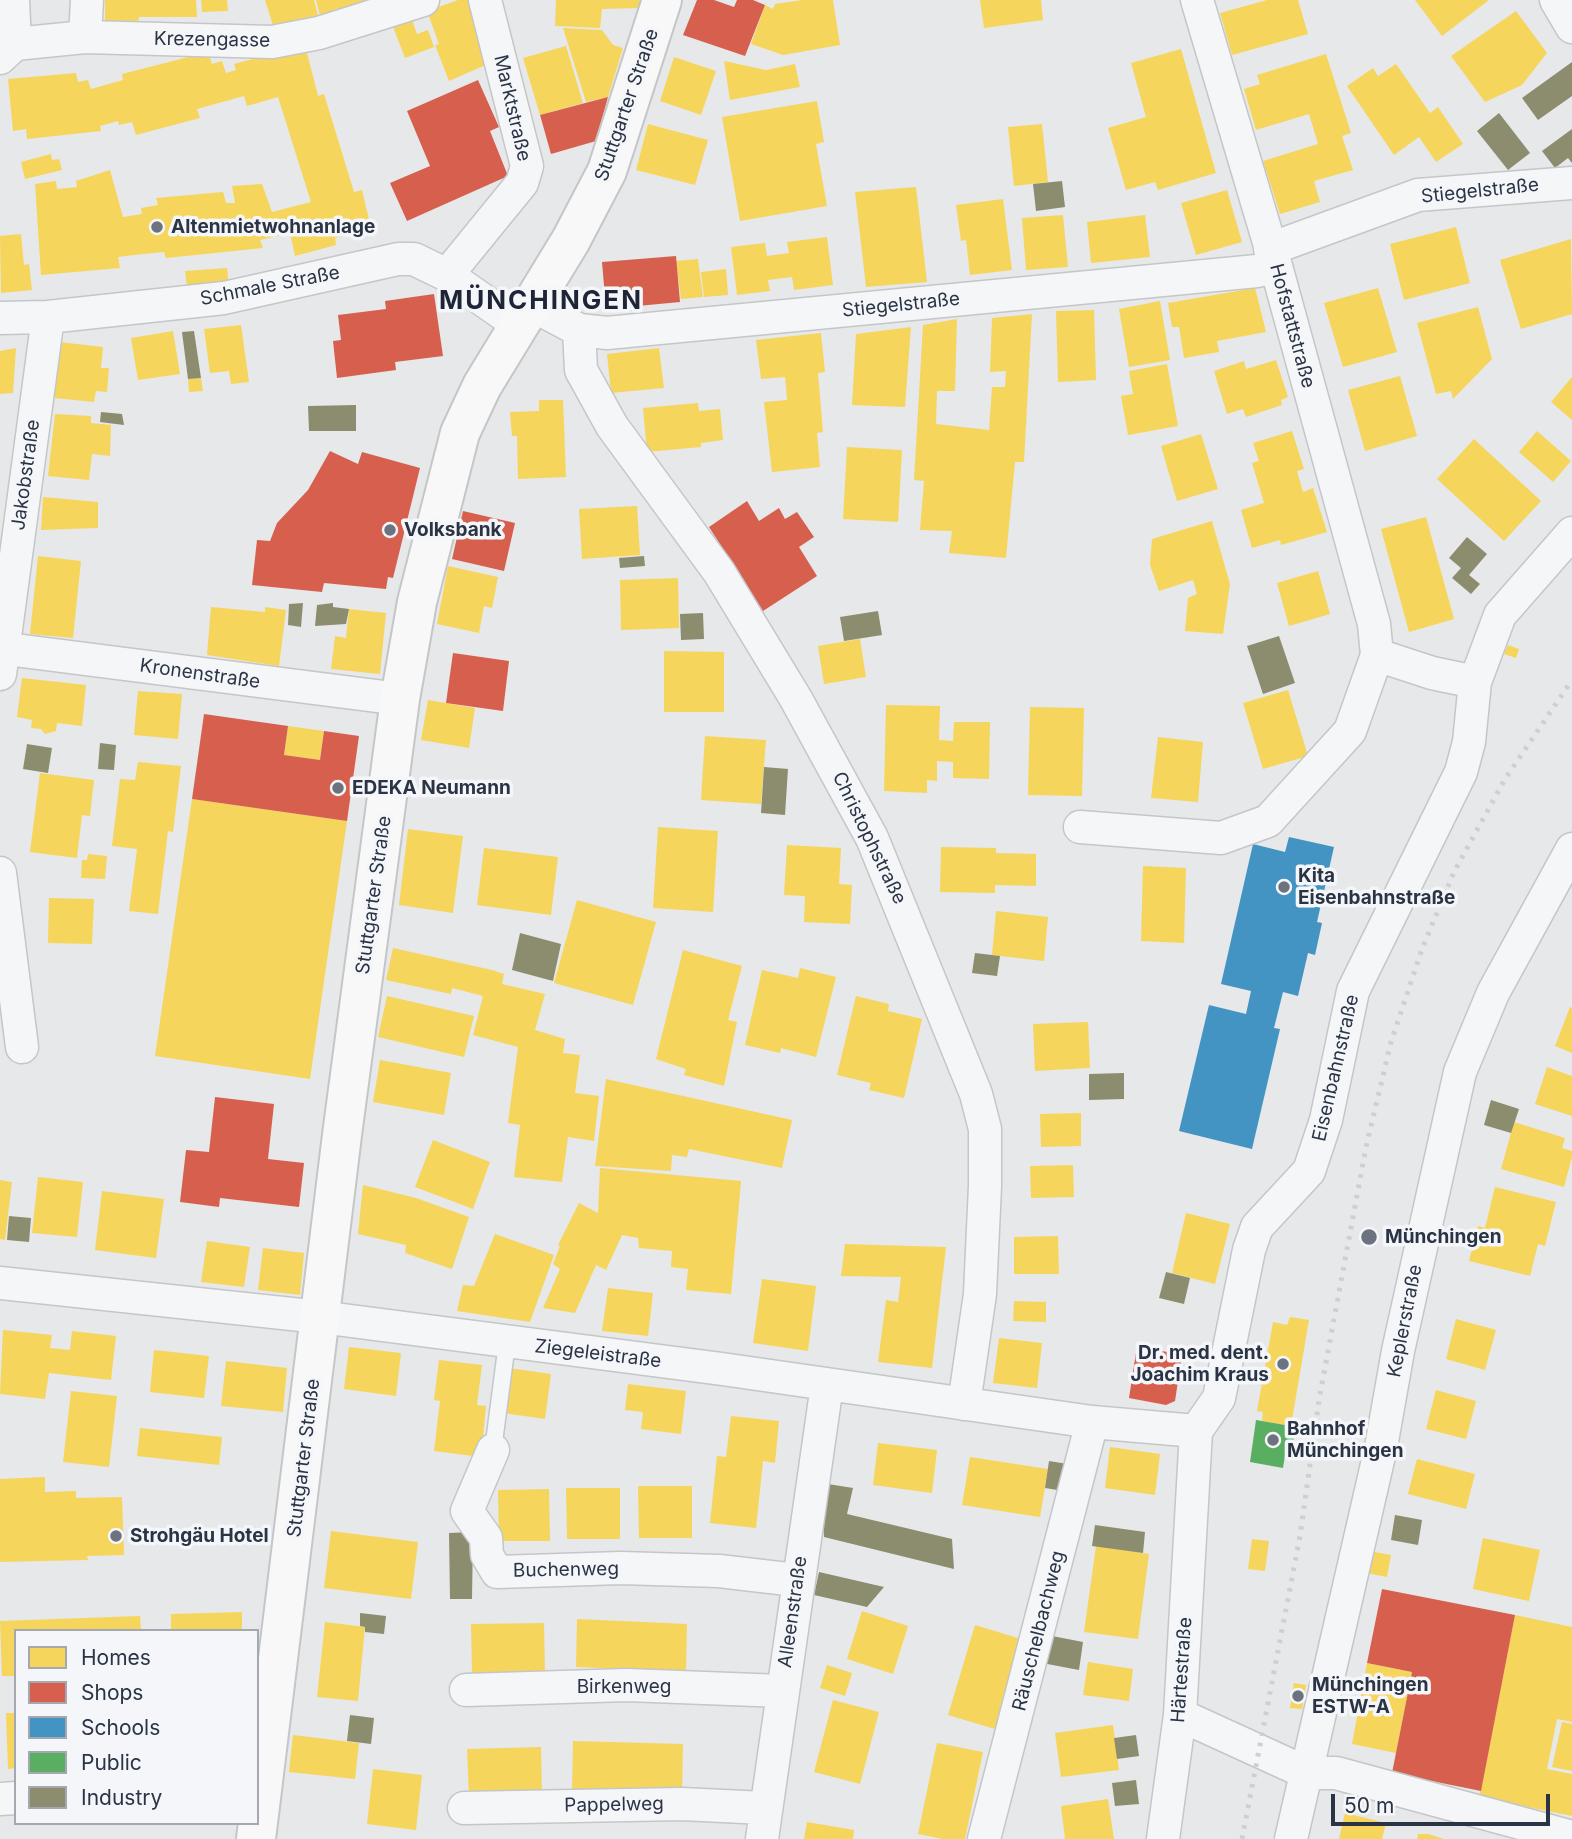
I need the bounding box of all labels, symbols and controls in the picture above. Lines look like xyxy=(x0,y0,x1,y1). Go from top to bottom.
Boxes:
street label: Stuttgarter Straße xyxy=(590,26,664,184)
street label: Krezengasse xyxy=(154,28,270,52)
street label: Marktstraße xyxy=(489,53,535,163)
street label: Stiegelstraße xyxy=(1420,173,1540,209)
place label: Altenmietwohnanlage xyxy=(171,216,375,238)
marker: Altenmietwohnanlage xyxy=(149,219,165,235)
street label: Schmale Straße xyxy=(198,261,342,311)
street label: Hofstattstraße xyxy=(1264,261,1320,391)
district label: MÜNCHINGEN xyxy=(440,285,642,317)
street label: Stiegelstraße xyxy=(841,287,961,323)
street label: Jakobstraße xyxy=(7,418,45,532)
place label: Volksbank xyxy=(404,519,502,541)
marker: Volksbank xyxy=(382,522,398,538)
street label: Kronenstraße xyxy=(138,654,262,694)
street label: Christophstraße xyxy=(827,768,911,908)
place label: EDEKA Neumann xyxy=(352,777,511,799)
marker: EDEKA Neumann xyxy=(330,780,346,796)
street label: Stuttgarter Straße xyxy=(352,814,396,976)
place label: Kita Eisenbahnstraße xyxy=(1298,865,1455,909)
marker: Kita Eisenbahnstraße xyxy=(1276,879,1292,895)
street label: Eisenbahnstraße xyxy=(1308,992,1364,1144)
place label: Münchingen xyxy=(1385,1226,1501,1248)
marker: Münchingen xyxy=(1359,1227,1379,1247)
street label: Keplerstraße xyxy=(1383,1263,1427,1379)
street label: Ziegeleistraße xyxy=(533,1335,663,1373)
place label: Dr. med. dent. Joachim Kraus xyxy=(1130,1342,1269,1386)
marker: Dr. med. dent. Joachim Kraus xyxy=(1275,1356,1291,1372)
street label: Stuttgarter Straße xyxy=(283,1377,325,1539)
place label: Bahnhof Münchingen xyxy=(1287,1418,1403,1462)
marker: Bahnhof Münchingen xyxy=(1265,1432,1281,1448)
place label: Strohgäu Hotel xyxy=(130,1525,269,1547)
marker: Strohgäu Hotel xyxy=(108,1528,124,1544)
street label: Räuschelbachweg xyxy=(1008,1549,1070,1713)
street label: Alleenstraße xyxy=(774,1555,812,1669)
street label: Buchenweg xyxy=(513,1558,619,1582)
street label: Härtestraße xyxy=(1167,1616,1197,1724)
legend xyxy=(14,1629,259,1825)
text: Homes xyxy=(81,1645,151,1670)
place label: Münchingen ESTW-A xyxy=(1312,1674,1428,1718)
street label: Birkenweg xyxy=(577,1676,671,1698)
text: Shops xyxy=(81,1680,143,1705)
marker: Münchingen ESTW-A xyxy=(1290,1688,1306,1704)
text: Schools xyxy=(81,1715,160,1740)
text: Public xyxy=(81,1750,142,1775)
scale bar xyxy=(1334,1780,1553,1824)
text: Industry xyxy=(81,1785,162,1810)
street label: Pappelweg xyxy=(564,1793,664,1817)
text: 50 m xyxy=(1344,1793,1394,1818)

